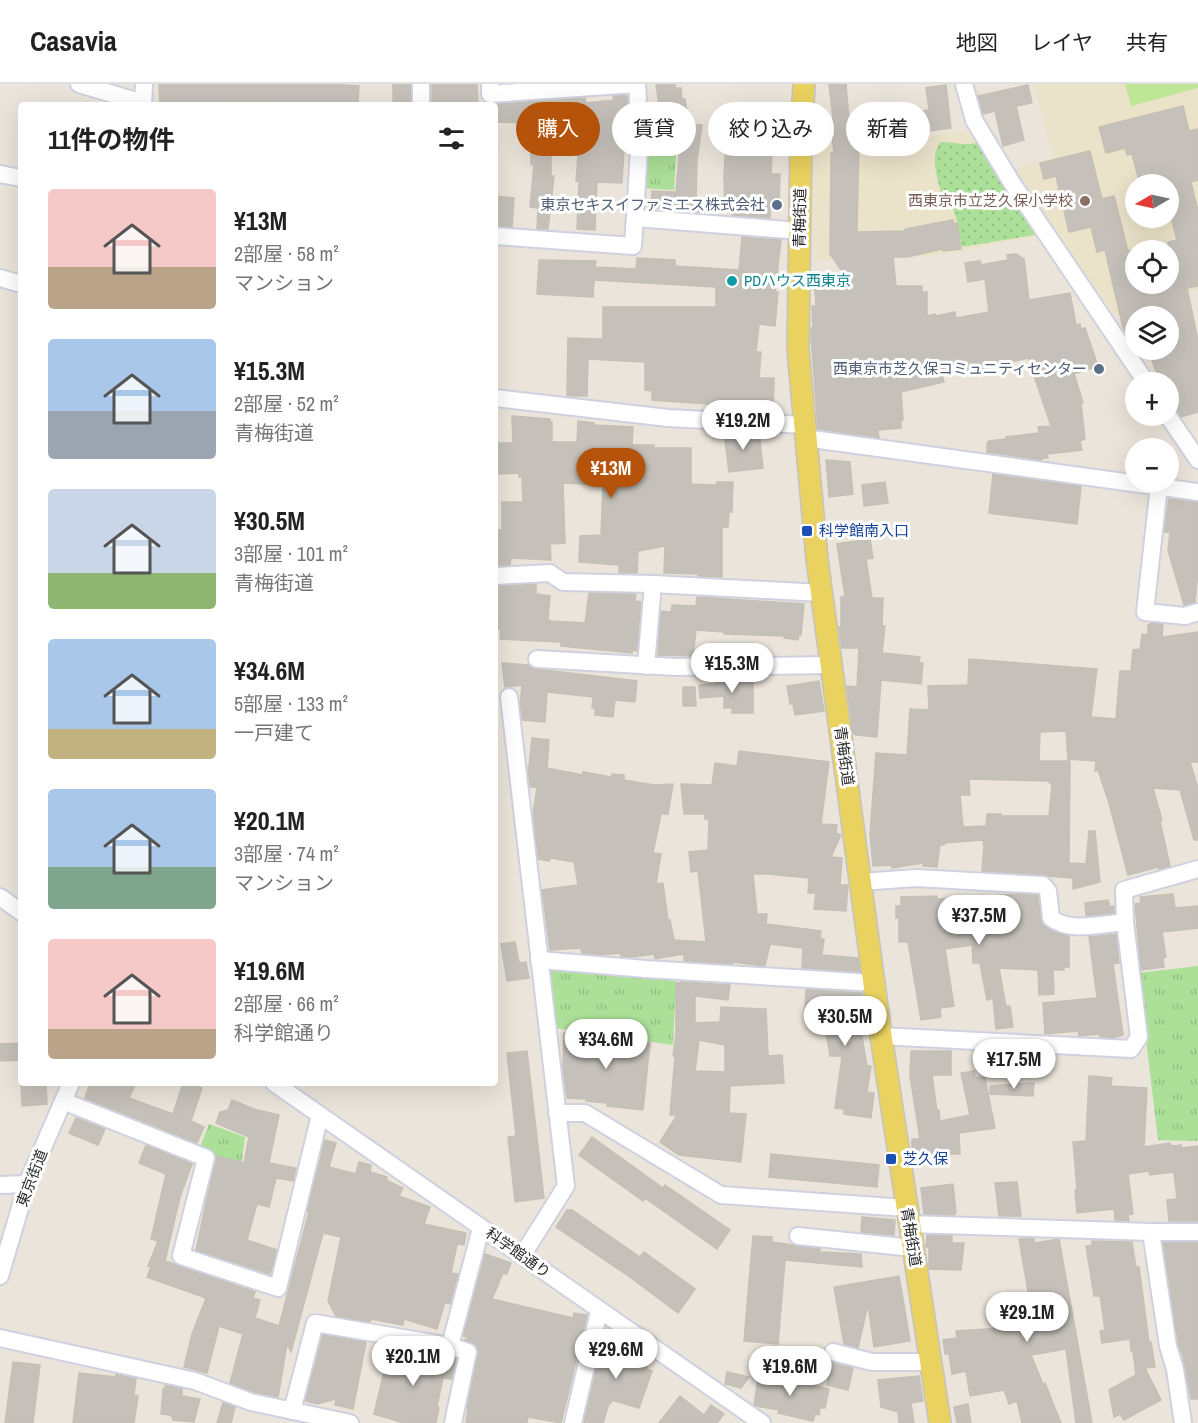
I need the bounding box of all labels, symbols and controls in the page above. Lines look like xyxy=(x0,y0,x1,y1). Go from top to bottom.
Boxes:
text: Casavia xyxy=(30,22,117,60)
text: 地図 xyxy=(956,28,998,57)
text: レイヤ xyxy=(1031,28,1093,57)
text: 共有 xyxy=(1126,28,1168,57)
chip: 購入 xyxy=(516,102,600,156)
chip: 賃貸 xyxy=(612,102,696,156)
chip: 絞り込み xyxy=(708,102,834,156)
chip: 新着 xyxy=(846,102,930,156)
text: 11件の物件 xyxy=(48,122,175,157)
icon: filters xyxy=(435,122,468,155)
north arrow xyxy=(1125,174,1179,228)
map controls xyxy=(1125,174,1179,492)
street label: 青梅街道 xyxy=(788,188,811,248)
place label: 西東京市立芝久保小学校 xyxy=(908,190,1073,211)
place label: 東京セキスイファミエス株式会社 xyxy=(540,194,765,215)
marker: 西東京市立芝久保小学校 xyxy=(1078,194,1092,208)
marker: 東京セキスイファミエス株式会社 xyxy=(770,198,784,212)
text: ¥13M xyxy=(234,203,287,238)
icon: home xyxy=(96,213,168,285)
text: 2部屋 · 58 m² xyxy=(234,240,339,267)
button: locate xyxy=(1125,240,1179,294)
text: マンション xyxy=(234,269,334,296)
place label: PDハウス西東京 xyxy=(744,270,851,291)
marker: PDハウス西東京 xyxy=(725,274,739,288)
button: layers xyxy=(1125,306,1179,360)
text: ¥15.3M xyxy=(234,353,305,388)
place label: 西東京市芝久保コミュニティセンター xyxy=(833,358,1087,379)
marker: 西東京市芝久保コミュニティセンター xyxy=(1092,362,1106,376)
icon: home xyxy=(96,363,168,435)
button: + xyxy=(1125,372,1179,426)
text: 2部屋 · 52 m² xyxy=(234,390,339,417)
pin: ¥19.2M xyxy=(694,400,792,451)
text: ¥19.2M xyxy=(716,406,770,433)
text: 青梅街道 xyxy=(234,419,314,446)
button: − xyxy=(1125,438,1179,492)
pin: ¥13M xyxy=(575,448,647,499)
text: ¥13M xyxy=(590,454,632,481)
text: ¥30.5M xyxy=(234,503,305,538)
icon: home xyxy=(96,513,168,585)
place label: 科学館南入口 xyxy=(819,520,909,541)
marker: 科学館南入口 xyxy=(800,524,814,538)
text: 3部屋 · 101 m² xyxy=(234,540,348,567)
text: 青梅街道 xyxy=(234,569,314,596)
pin: ¥15.3M xyxy=(683,643,781,694)
text: ¥15.3M xyxy=(705,649,759,676)
text: ¥34.6M xyxy=(234,653,305,688)
icon: home xyxy=(96,663,168,735)
text: 5部屋 · 133 m² xyxy=(234,690,348,717)
text: 一戸建て xyxy=(234,719,314,746)
street label: 青梅街道 xyxy=(830,725,859,787)
text: ¥20.1M xyxy=(234,803,305,838)
icon: home xyxy=(96,813,168,885)
text: 3部屋 · 74 m² xyxy=(234,840,339,867)
text: マンション xyxy=(234,869,334,896)
pin: ¥37.5M xyxy=(930,895,1028,946)
text: ¥37.5M xyxy=(952,901,1006,928)
text: ¥19.6M xyxy=(234,953,305,988)
icon: home xyxy=(96,963,168,1035)
text: 2部屋 · 66 m² xyxy=(234,990,339,1017)
pin: ¥30.5M xyxy=(796,996,894,1047)
text: ¥30.5M xyxy=(818,1002,872,1029)
text: 科学館通り xyxy=(234,1019,334,1046)
pin: ¥34.6M xyxy=(557,1019,655,1070)
text: ¥34.6M xyxy=(579,1025,633,1052)
pin: ¥17.5M xyxy=(965,1039,1063,1090)
text: ¥17.5M xyxy=(987,1045,1041,1072)
street label: 東京街道 xyxy=(11,1146,52,1210)
place label: 芝久保 xyxy=(903,1148,948,1169)
marker: 芝久保 xyxy=(884,1152,898,1166)
street label: 青梅街道 xyxy=(896,1206,927,1268)
street label: 科学館通り xyxy=(482,1222,555,1283)
pin: ¥29.1M xyxy=(978,1292,1076,1343)
text: ¥29.1M xyxy=(1000,1298,1054,1325)
pin: ¥29.6M xyxy=(567,1329,665,1380)
text: ¥29.6M xyxy=(589,1335,643,1362)
pin: ¥20.1M xyxy=(364,1336,462,1387)
text: ¥20.1M xyxy=(386,1342,440,1369)
pin: ¥19.6M xyxy=(741,1346,839,1397)
text: ¥19.6M xyxy=(763,1352,817,1379)

